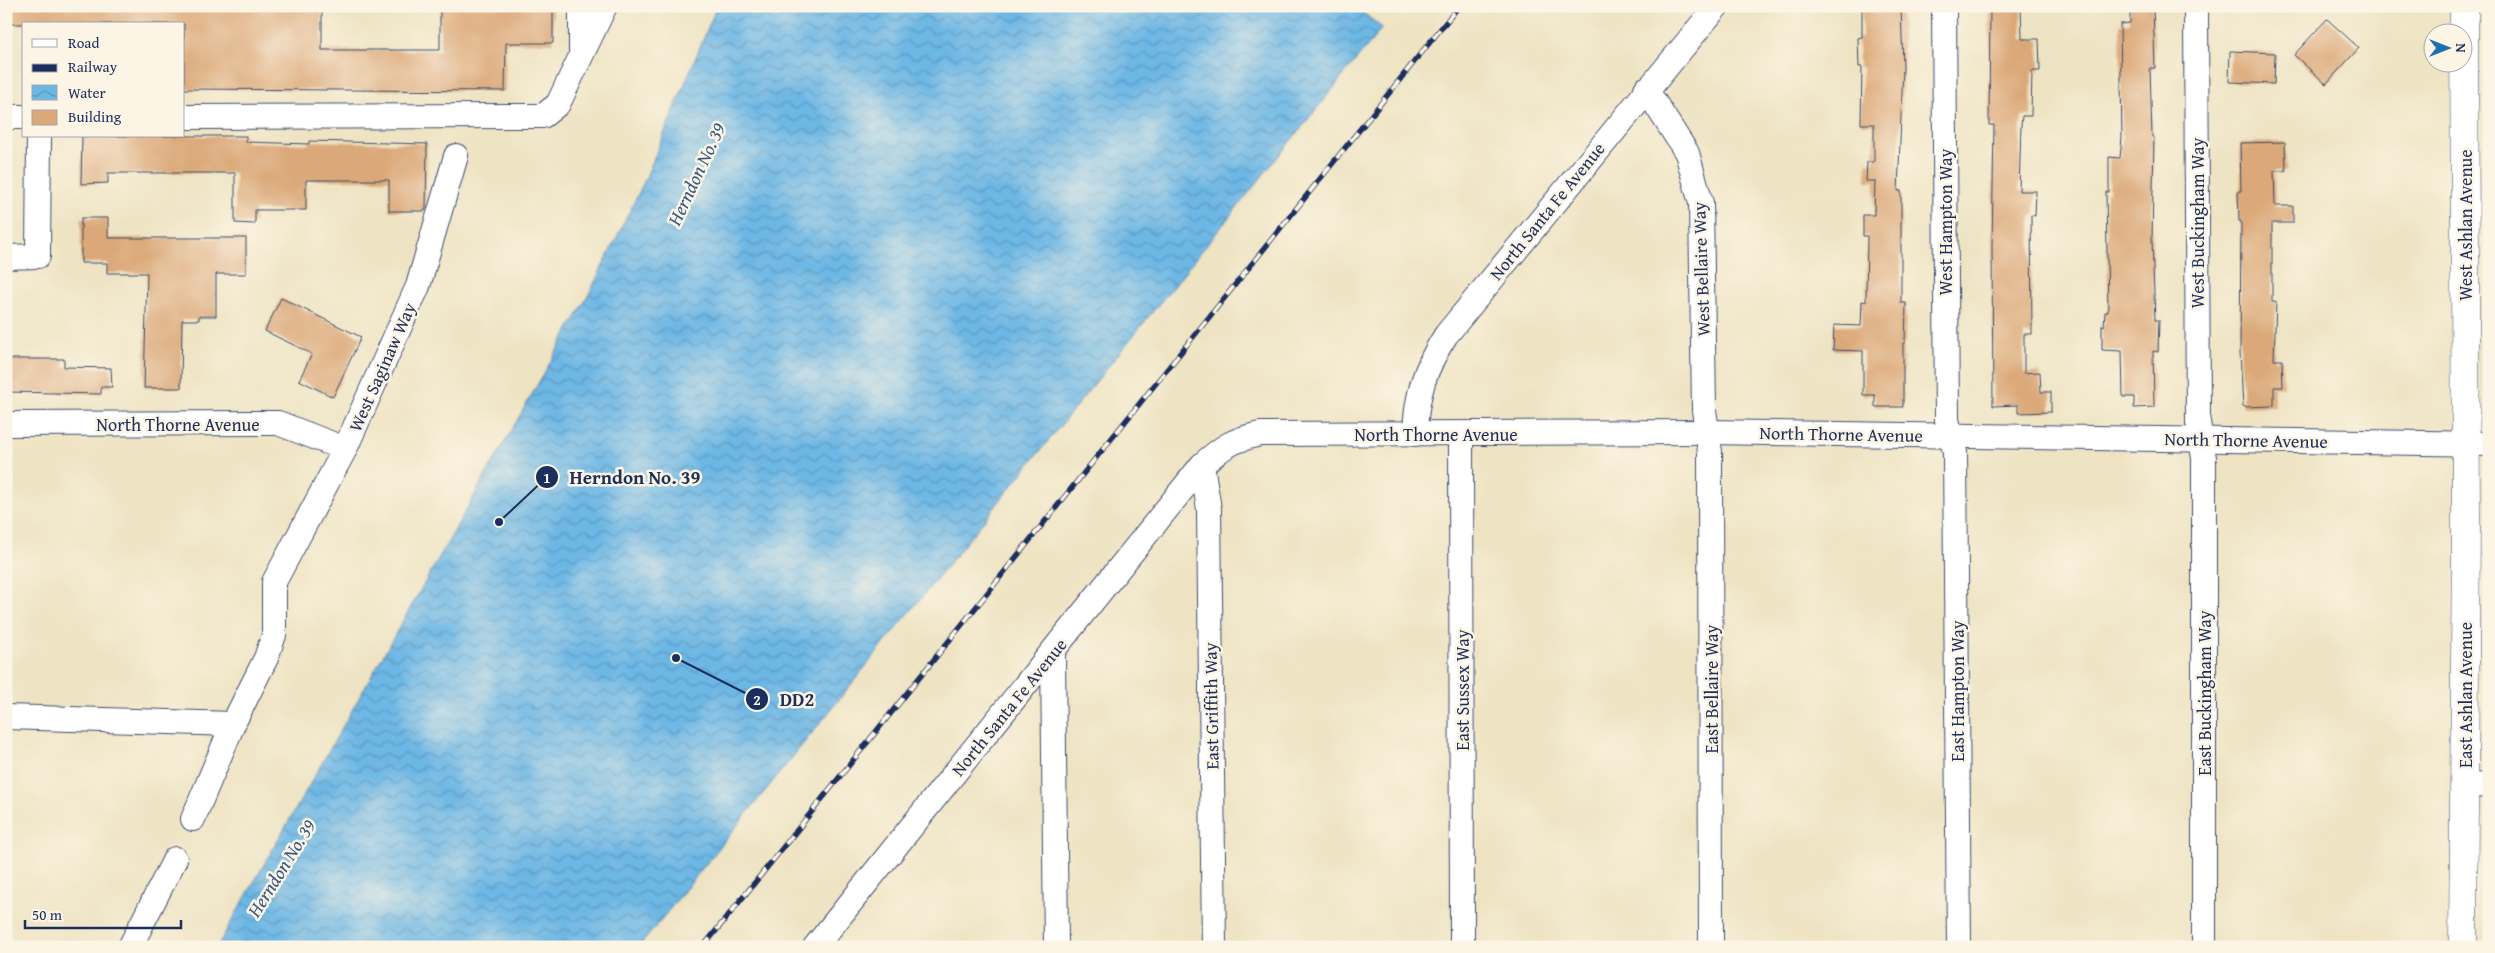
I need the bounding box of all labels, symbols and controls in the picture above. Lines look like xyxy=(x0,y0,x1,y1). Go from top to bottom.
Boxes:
legend xyxy=(22,22,185,138)
north arrow xyxy=(2422,22,2472,72)
text: Road xyxy=(68,32,99,53)
text: N xyxy=(2451,43,2471,53)
text: Railway xyxy=(68,56,118,77)
text: Water xyxy=(68,82,106,103)
text: Building xyxy=(68,106,122,127)
water label: Herndon No. 39 xyxy=(660,118,732,231)
street label: North Santa Fe Avenue xyxy=(1483,136,1611,286)
street label: West Buckingham Way xyxy=(2184,138,2211,308)
street label: West Hampton Way xyxy=(1932,148,1959,296)
street label: West Ashlan Avenue xyxy=(2452,149,2479,301)
street label: West Bellaire Way xyxy=(1685,201,1717,337)
street label: West Saginaw Way xyxy=(341,298,423,436)
street label: North Thorne Avenue xyxy=(96,411,260,438)
street label: North Thorne Avenue xyxy=(1759,419,1923,449)
street label: North Thorne Avenue xyxy=(1354,421,1518,448)
street label: North Thorne Avenue xyxy=(2164,425,2328,455)
callout: Herndon No. 39 xyxy=(535,460,711,494)
text: Herndon No. 39 xyxy=(570,463,701,491)
text: 1 xyxy=(543,467,551,488)
street label: East Buckingham Way xyxy=(2191,610,2218,776)
street label: East Hampton Way xyxy=(1944,620,1971,762)
street label: East Ashlan Avenue xyxy=(2452,622,2479,768)
street label: East Bellaire Way xyxy=(1698,624,1725,754)
street label: East Sussex Way xyxy=(1449,629,1476,751)
street label: North Santa Fe Avenue xyxy=(945,632,1073,782)
street label: East Griffith Way xyxy=(1196,642,1226,770)
callout: DD2 xyxy=(744,682,824,716)
text: DD2 xyxy=(780,685,814,713)
text: 2 xyxy=(753,689,761,710)
water label: Herndon No. 39 xyxy=(239,814,322,923)
scale bar xyxy=(25,898,181,930)
text: 50 m xyxy=(32,904,63,925)

